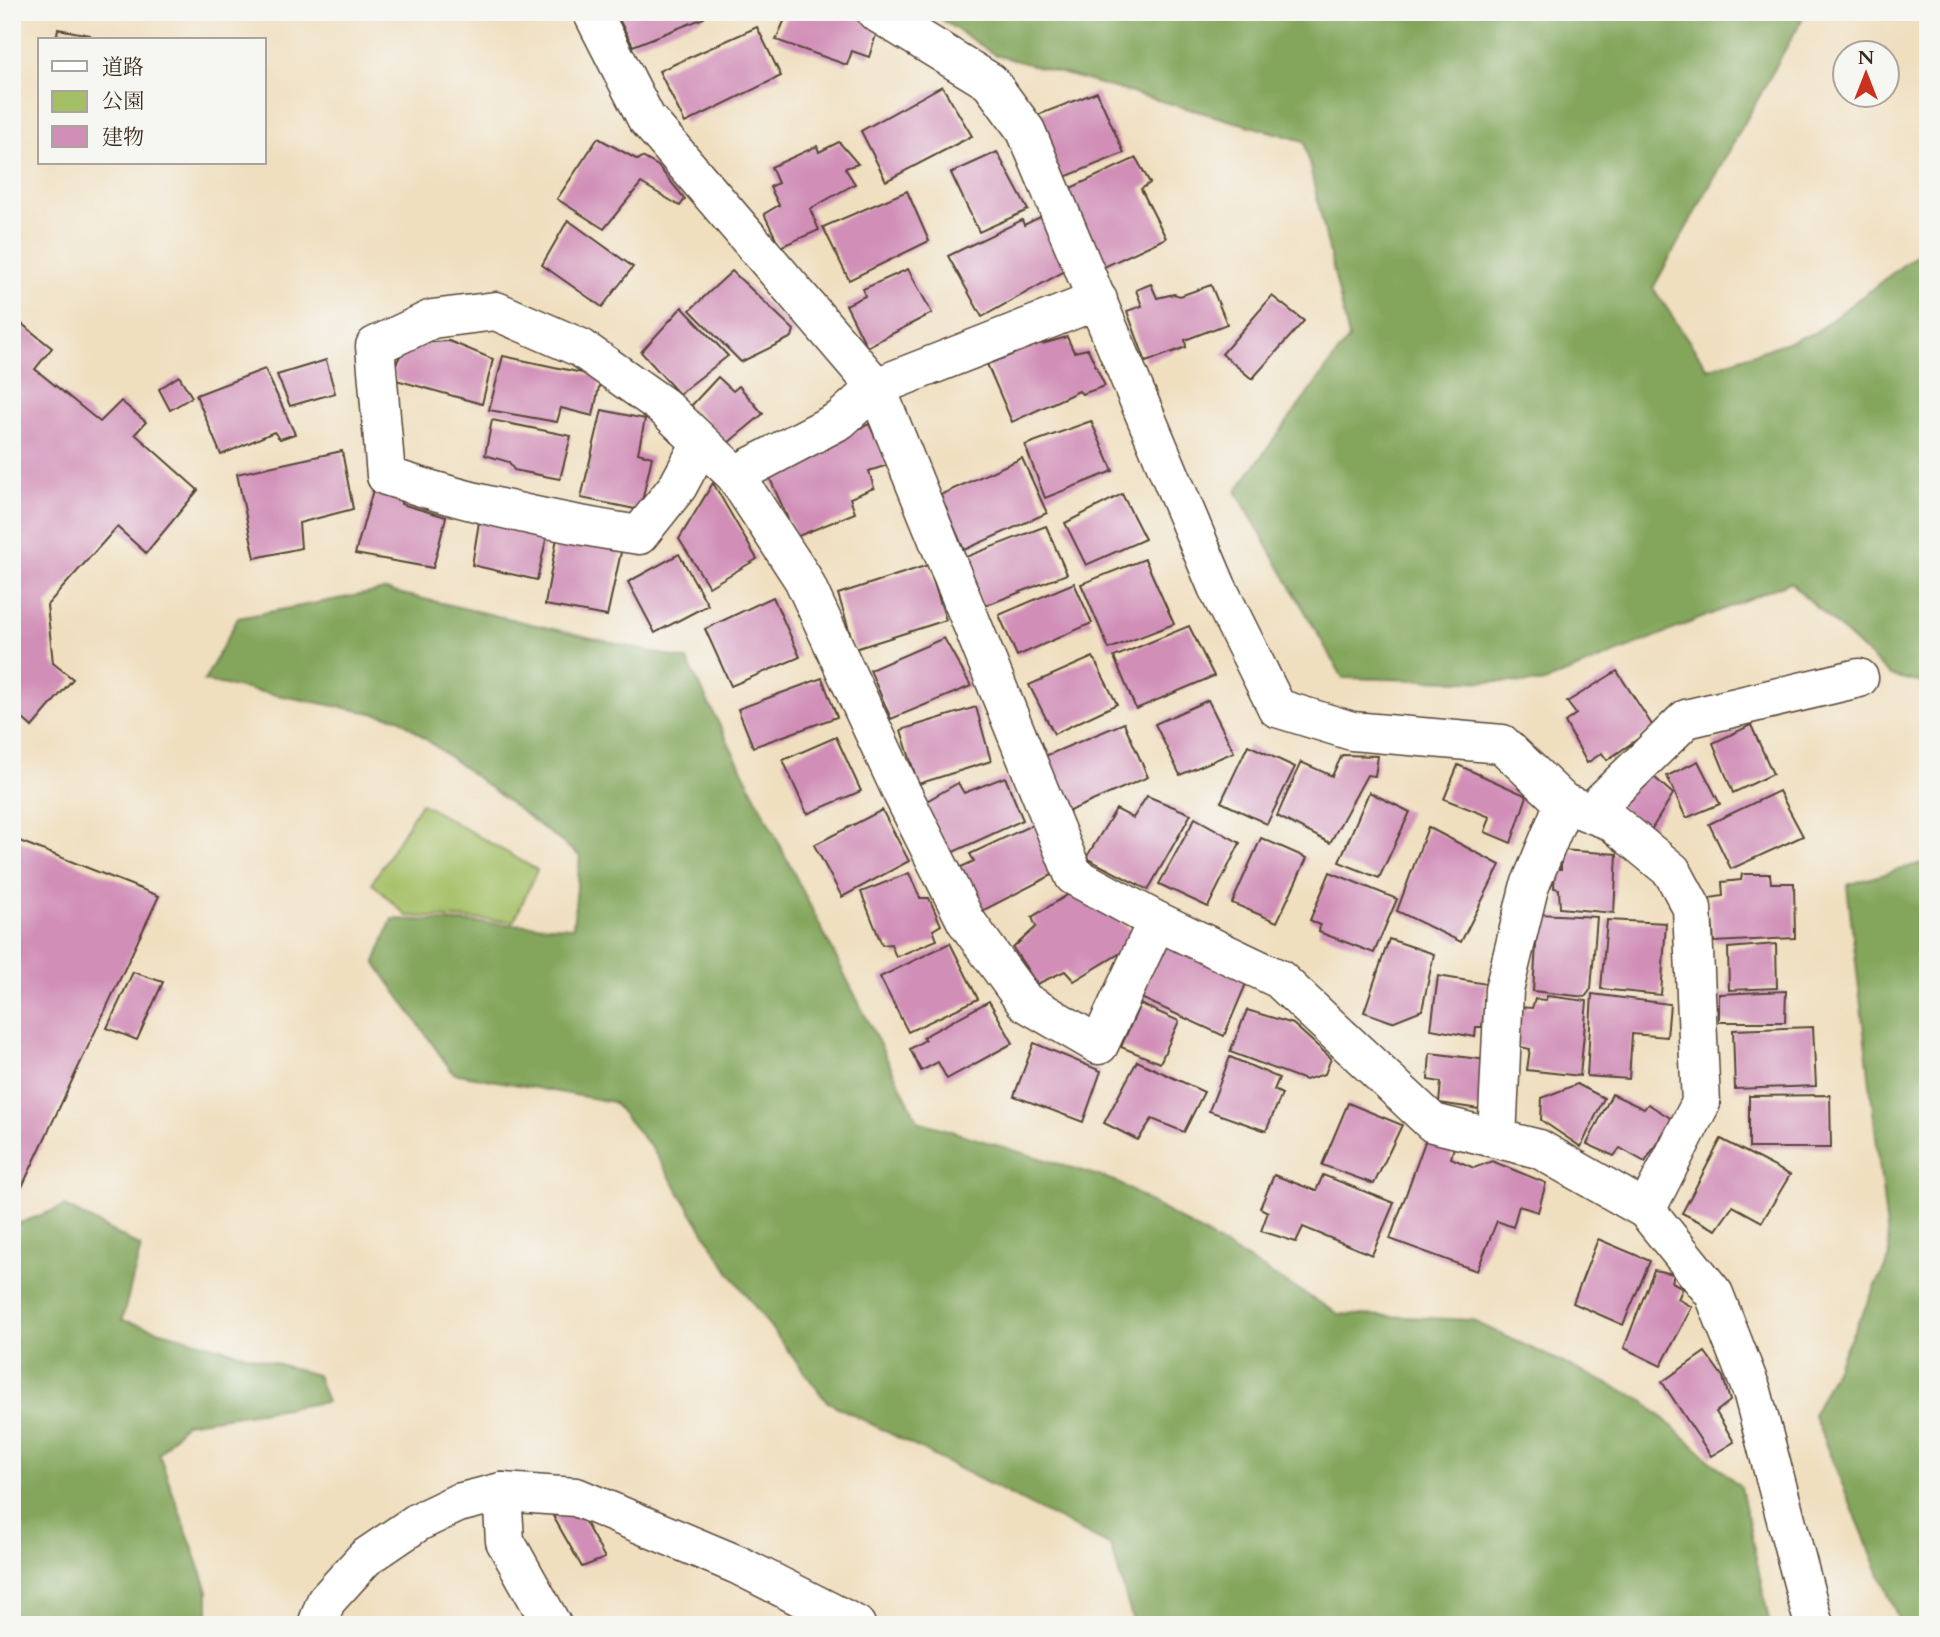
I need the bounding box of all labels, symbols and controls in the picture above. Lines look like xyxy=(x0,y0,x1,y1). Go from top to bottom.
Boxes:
legend xyxy=(38,38,266,164)
north arrow xyxy=(1832,38,1902,108)
text: N xyxy=(1858,45,1875,71)
text: 道路 xyxy=(102,53,144,82)
text: 公園 xyxy=(102,87,144,116)
text: 建物 xyxy=(102,123,144,152)

